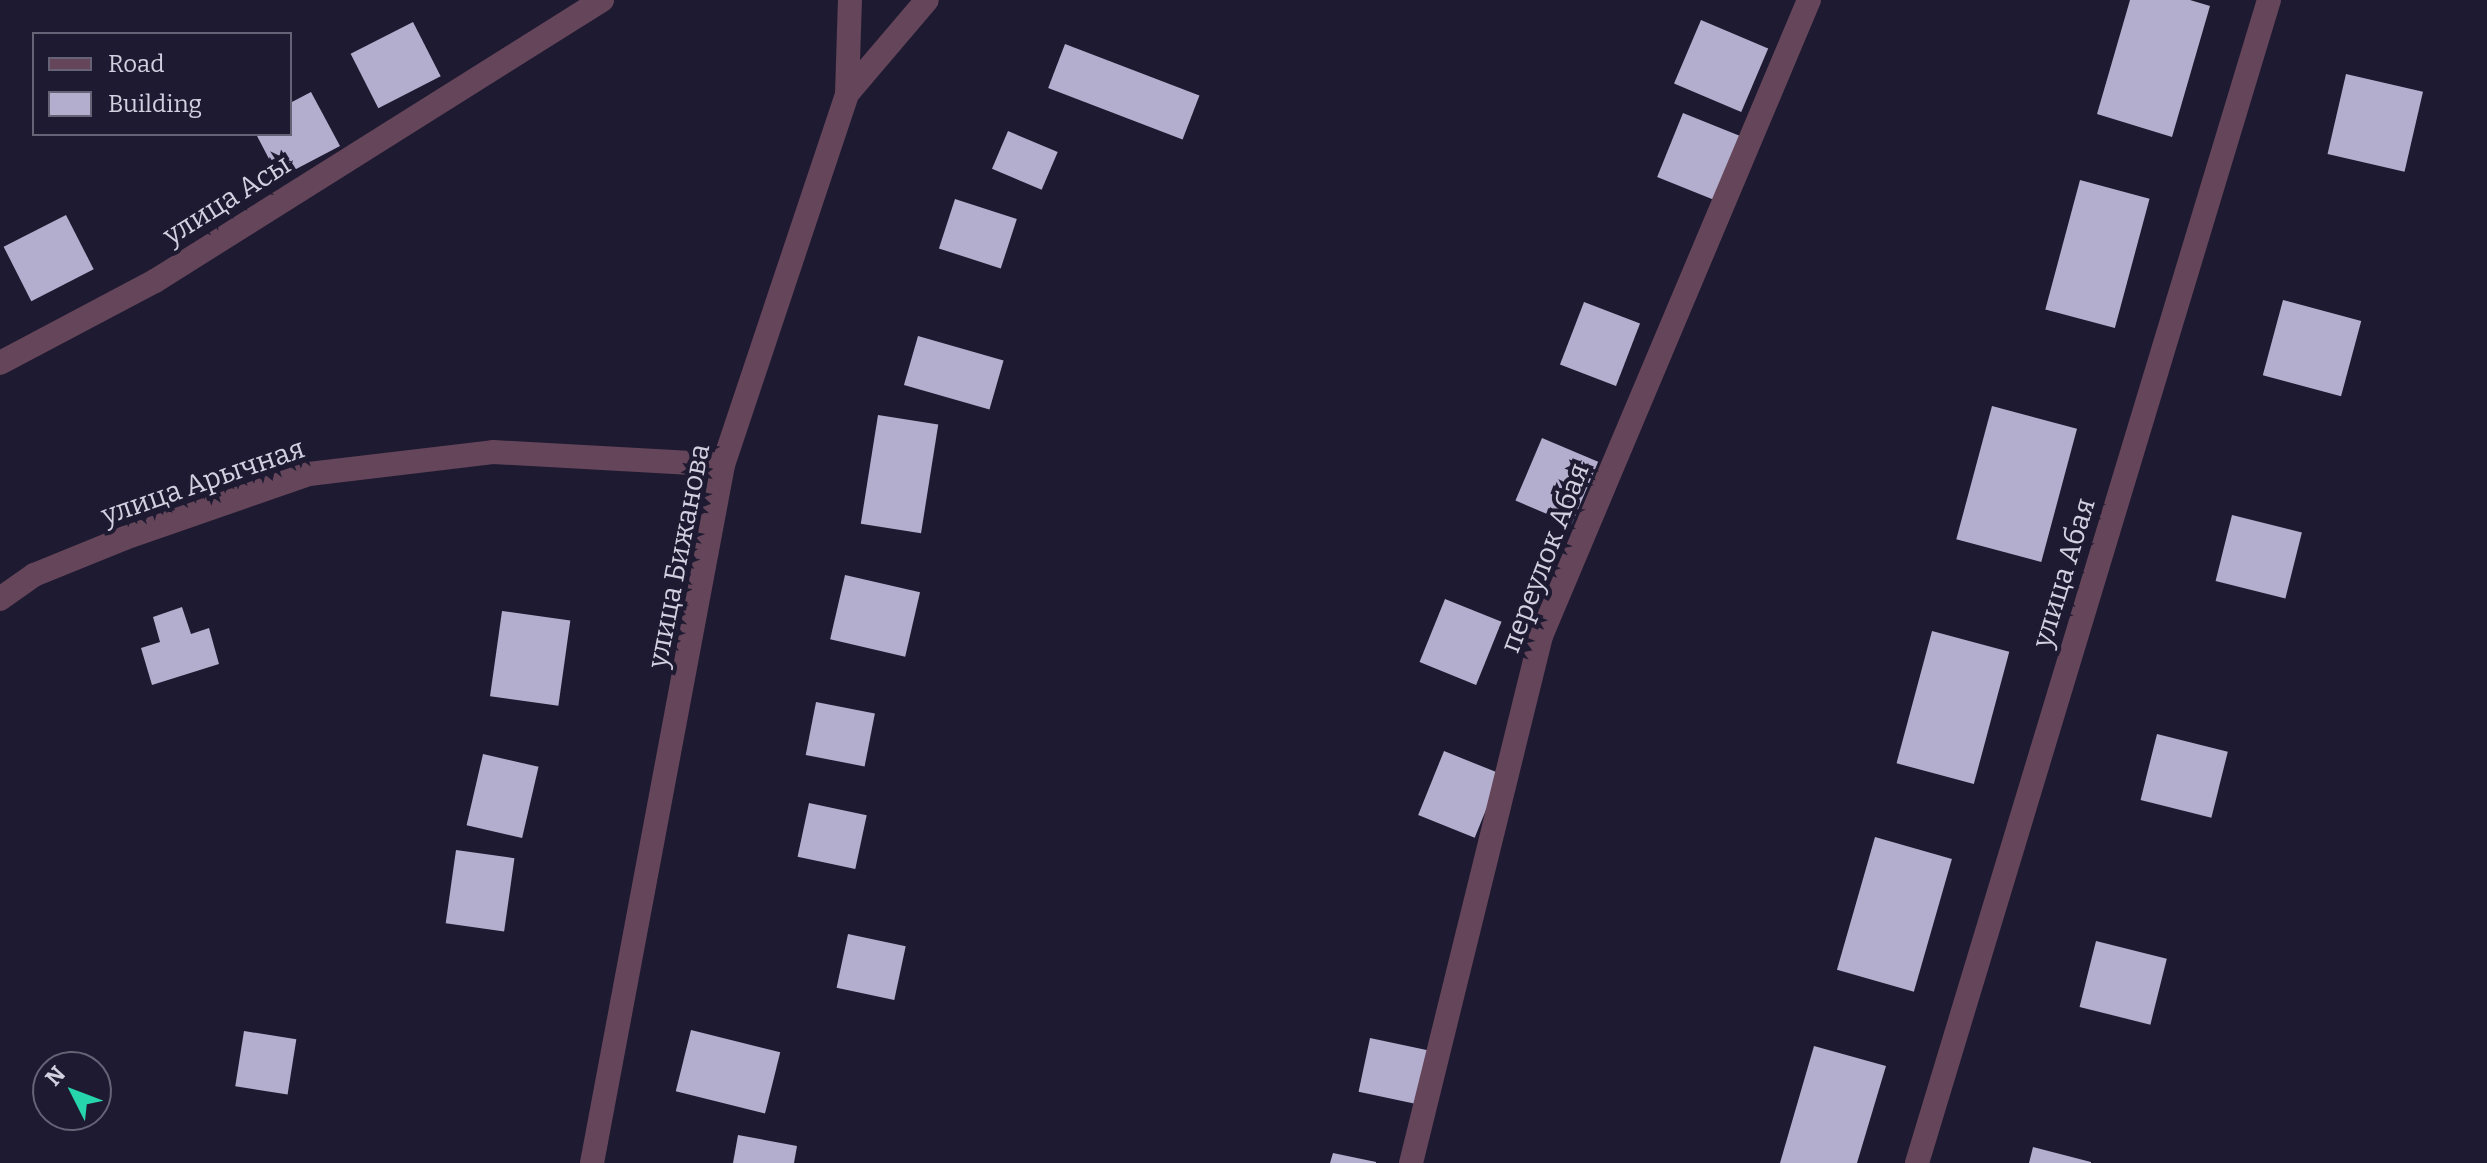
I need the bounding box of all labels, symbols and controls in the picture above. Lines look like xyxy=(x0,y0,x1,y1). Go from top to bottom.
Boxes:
legend xyxy=(32,32,292,136)
text: Road xyxy=(108,50,164,78)
text: Building xyxy=(108,90,202,118)
street label: улица Асы xyxy=(157,148,297,252)
street label: улица Арычная xyxy=(97,432,309,532)
street label: улица Бижанова xyxy=(641,441,717,671)
street label: переулок Абая xyxy=(1493,459,1597,657)
street label: улица Абая xyxy=(2025,494,2103,652)
north arrow xyxy=(32,1051,112,1131)
text: N xyxy=(40,1061,71,1091)

